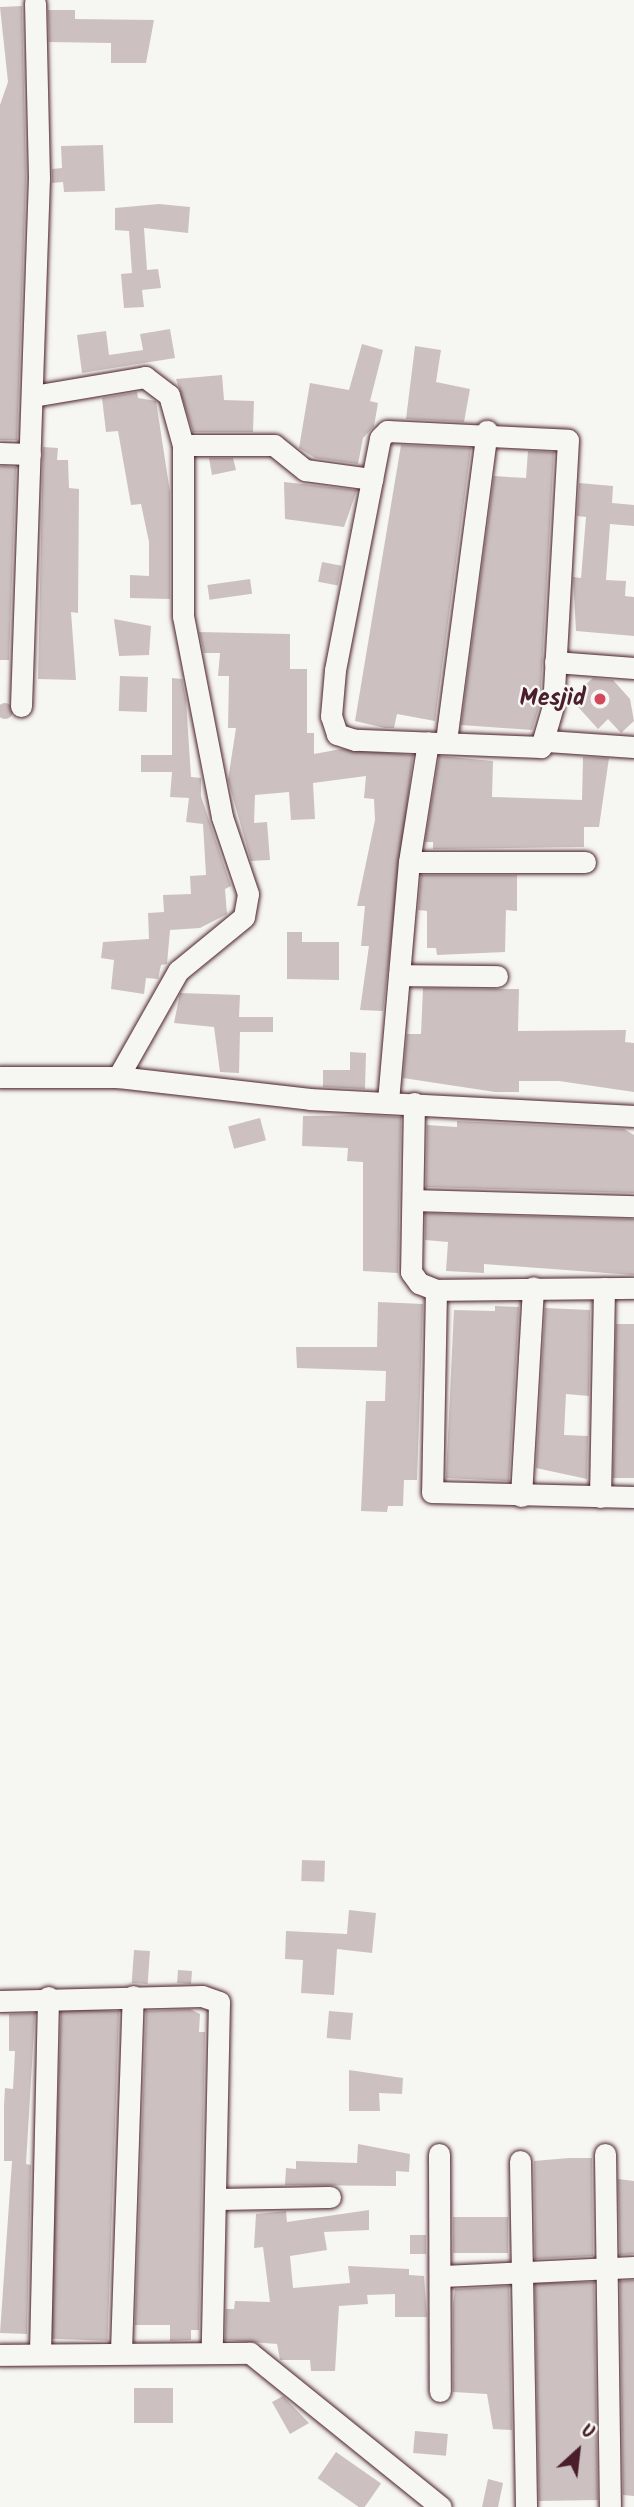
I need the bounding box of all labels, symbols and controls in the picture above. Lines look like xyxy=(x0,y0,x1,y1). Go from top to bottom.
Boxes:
place label: Mesjid xyxy=(520,685,586,713)
marker: Mesjid xyxy=(592,691,608,707)
north arrow xyxy=(543,2416,613,2486)
text: U xyxy=(576,2416,599,2448)

